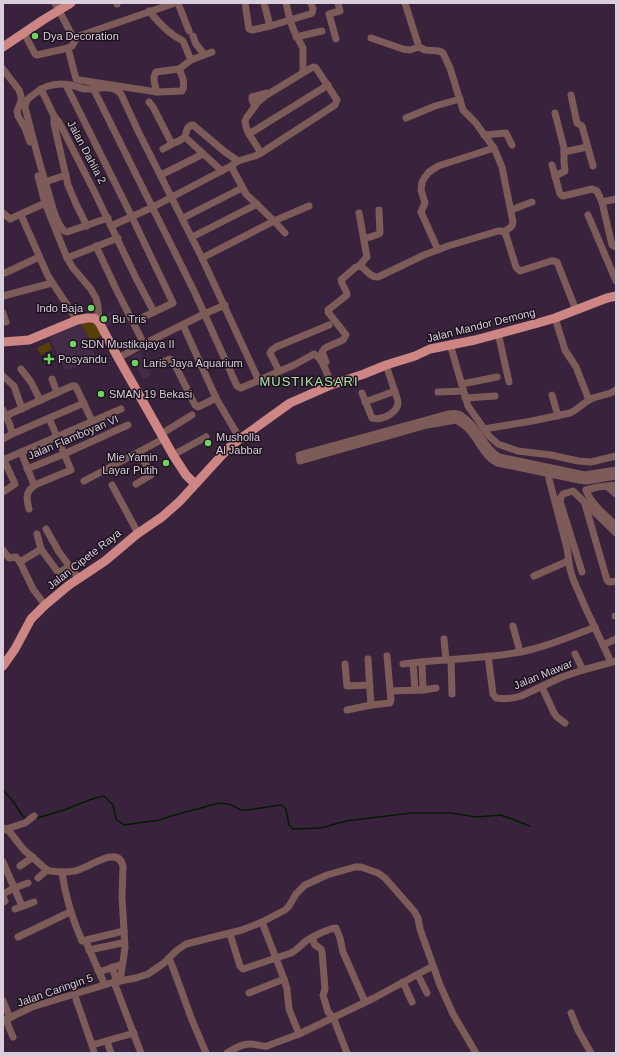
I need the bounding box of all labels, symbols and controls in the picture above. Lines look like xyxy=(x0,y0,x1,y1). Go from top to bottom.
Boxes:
place label: Dya Decoration xyxy=(43,30,119,42)
marker: Dya Decoration xyxy=(30,31,40,41)
street label: Jalan Dahlia 2 xyxy=(65,118,109,186)
place label: Indo Baja xyxy=(37,302,84,314)
marker: Indo Baja xyxy=(86,303,96,313)
street label: Jalan Mandor Demong xyxy=(426,306,536,344)
place label: Bu Tris xyxy=(112,313,147,325)
marker: Bu Tris xyxy=(99,314,109,324)
place label: SDN Mustikajaya II xyxy=(81,338,175,350)
marker: SDN Mustikajaya II xyxy=(68,339,78,349)
marker: Posyandu xyxy=(43,353,55,365)
place label: Posyandu xyxy=(58,353,107,365)
place label: Laris Jaya Aquarium xyxy=(143,357,243,369)
marker: Laris Jaya Aquarium xyxy=(130,358,140,368)
district label: MUSTIKASARI xyxy=(259,374,359,389)
place label: SMAN 19 Bekasi xyxy=(109,388,192,400)
marker: SMAN 19 Bekasi xyxy=(96,389,106,399)
street label: Jalan Flamboyan VI xyxy=(26,412,120,462)
place label: Musholla Al Jabbar xyxy=(216,431,263,456)
marker: Musholla Al Jabbar xyxy=(203,438,213,448)
place label: Mie Yamin Layar Putih xyxy=(102,451,158,476)
marker: Mie Yamin Layar Putih xyxy=(161,458,171,468)
street label: Jalan Cipete Raya xyxy=(45,526,124,591)
street label: Jalan Mawar xyxy=(512,657,574,691)
street label: Jalan Caringin 5 xyxy=(15,971,95,1009)

